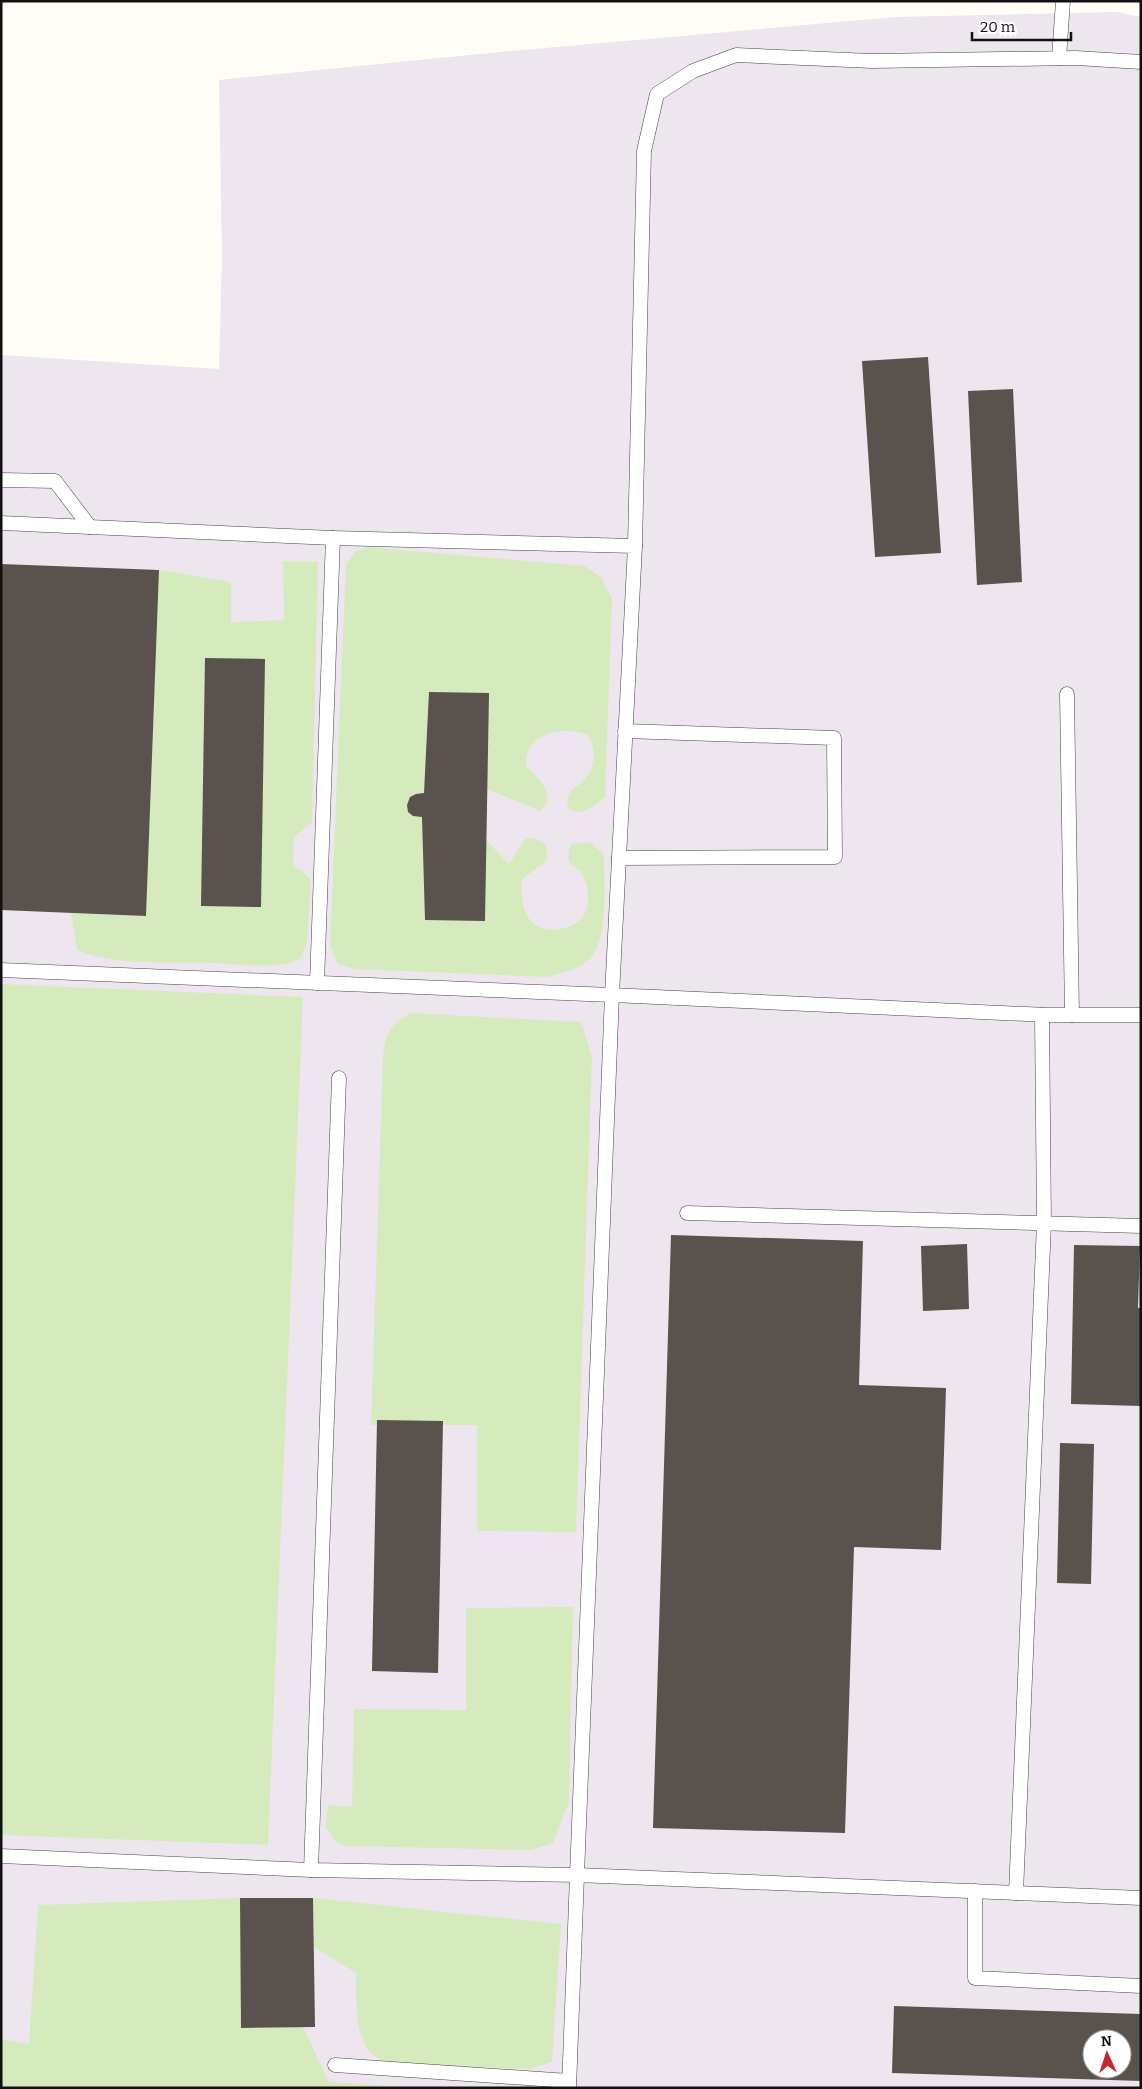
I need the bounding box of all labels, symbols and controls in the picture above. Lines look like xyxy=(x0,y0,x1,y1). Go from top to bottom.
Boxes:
scale bar xyxy=(972,10,1071,42)
text: 20 m xyxy=(980,18,1016,36)
north arrow xyxy=(1082,2029,1132,2079)
text: N xyxy=(1101,2033,1112,2050)

